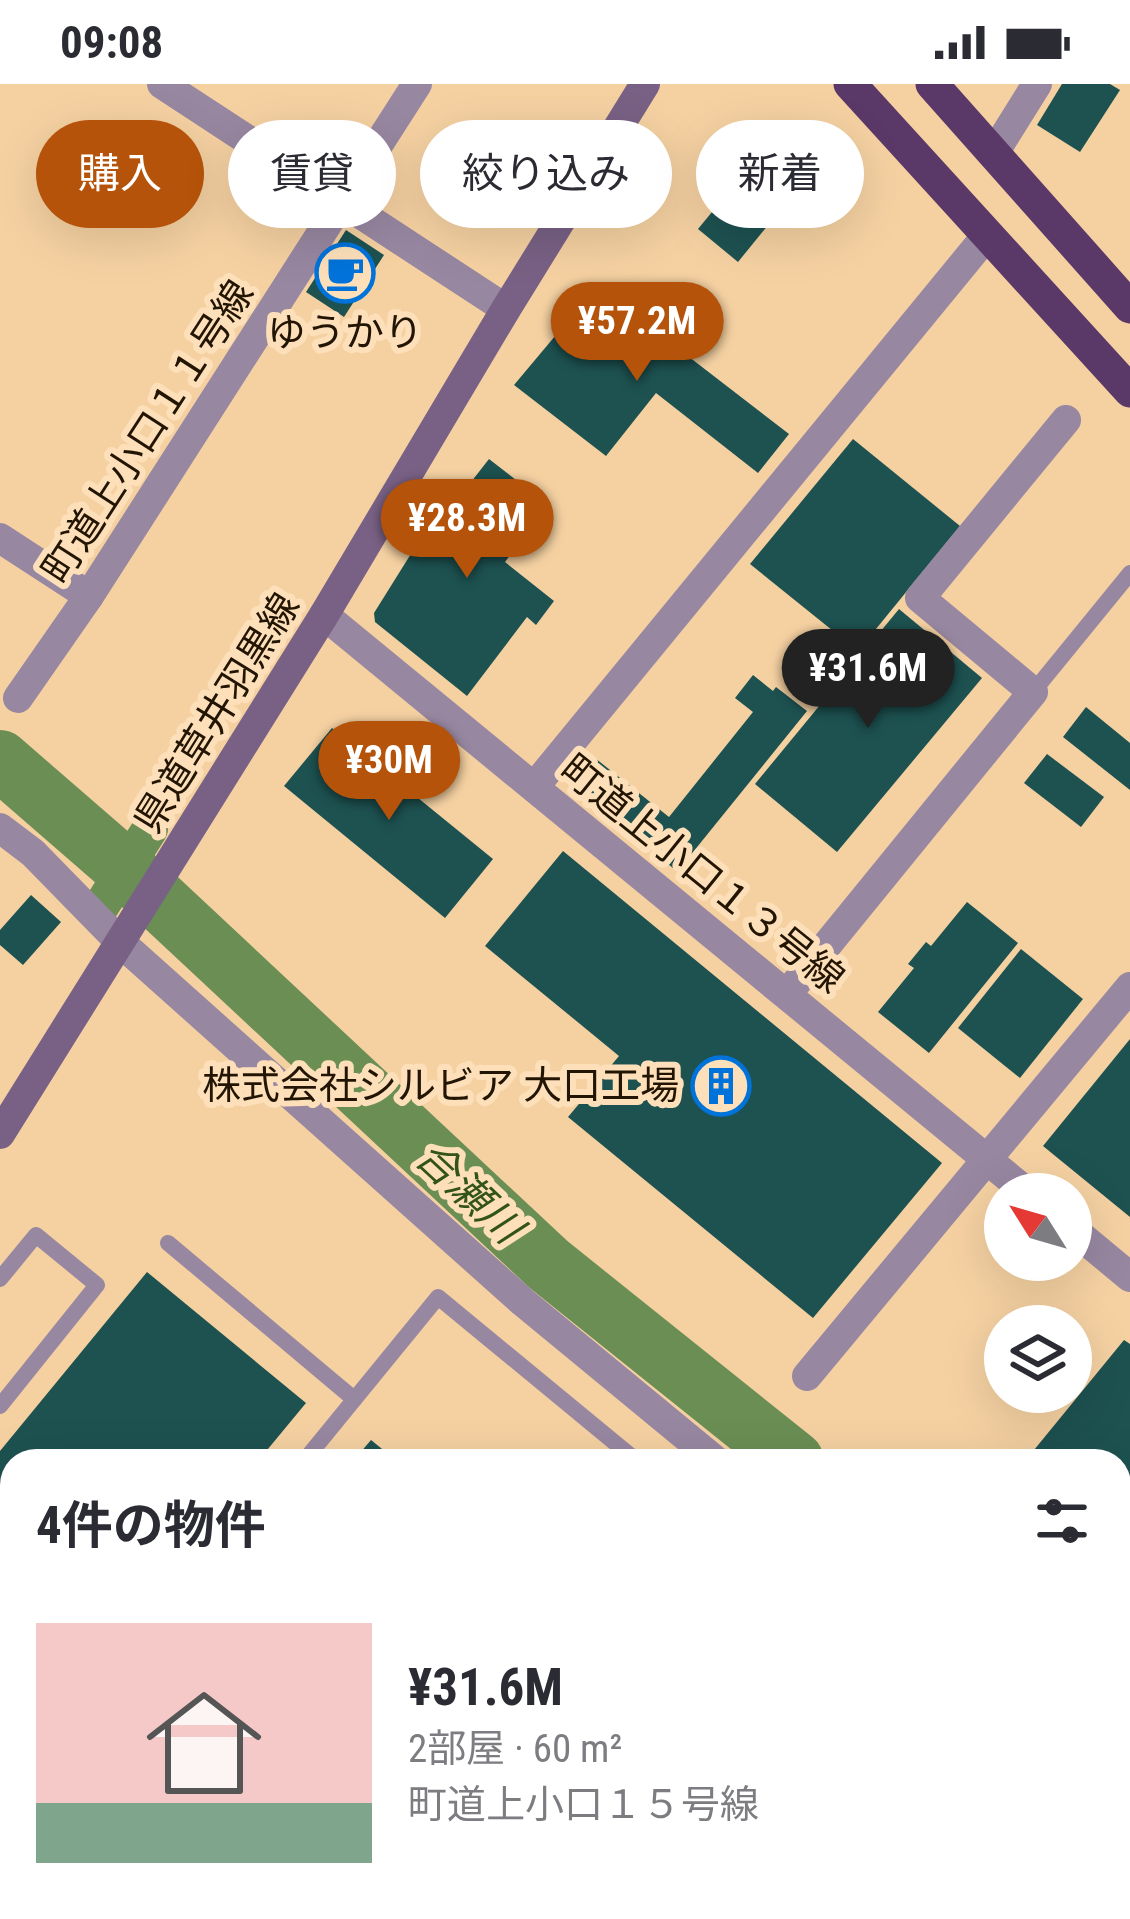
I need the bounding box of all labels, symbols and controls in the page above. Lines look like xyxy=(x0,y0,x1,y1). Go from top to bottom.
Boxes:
text: 09:08 xyxy=(60,16,163,69)
chip: 購入 xyxy=(36,120,204,228)
chip: 賃貸 xyxy=(228,120,396,228)
chip: 絞り込み xyxy=(420,120,672,228)
chip: 新着 xyxy=(696,120,864,228)
cafe icon: ゆうかり xyxy=(314,242,376,304)
street label: 町道上小口１１号線 xyxy=(33,272,263,592)
pin: ¥57.2M xyxy=(539,282,735,384)
text: ¥57.2M xyxy=(578,298,696,344)
place label: ゆうかり xyxy=(267,310,423,356)
pin: ¥28.3M xyxy=(369,479,565,581)
text: ¥28.3M xyxy=(408,495,526,541)
street label: 県道草井羽黒線 xyxy=(125,585,309,841)
pin: ¥31.6M xyxy=(770,629,966,731)
text: ¥31.6M xyxy=(809,645,927,691)
pin: ¥30M xyxy=(318,721,460,823)
text: ¥30M xyxy=(345,737,433,783)
street label: 町道上小口１３号線 xyxy=(551,746,853,1002)
building icon: 株式会社シルビア 大口工場 xyxy=(690,1055,752,1117)
place label: 株式会社シルビア 大口工場 xyxy=(202,1063,679,1109)
water label: 合瀬川 xyxy=(406,1131,535,1256)
north arrow xyxy=(984,1173,1092,1281)
map controls xyxy=(984,1173,1092,1413)
button: layers xyxy=(984,1305,1092,1413)
icon: filters xyxy=(1029,1488,1095,1554)
text: 4件の物件 xyxy=(36,1496,266,1555)
text: ¥31.6M xyxy=(408,1658,563,1717)
icon: home xyxy=(132,1671,276,1815)
text: 2部屋 · 60 m² xyxy=(408,1726,622,1772)
text: 町道上小口１５号線 xyxy=(408,1782,759,1828)

